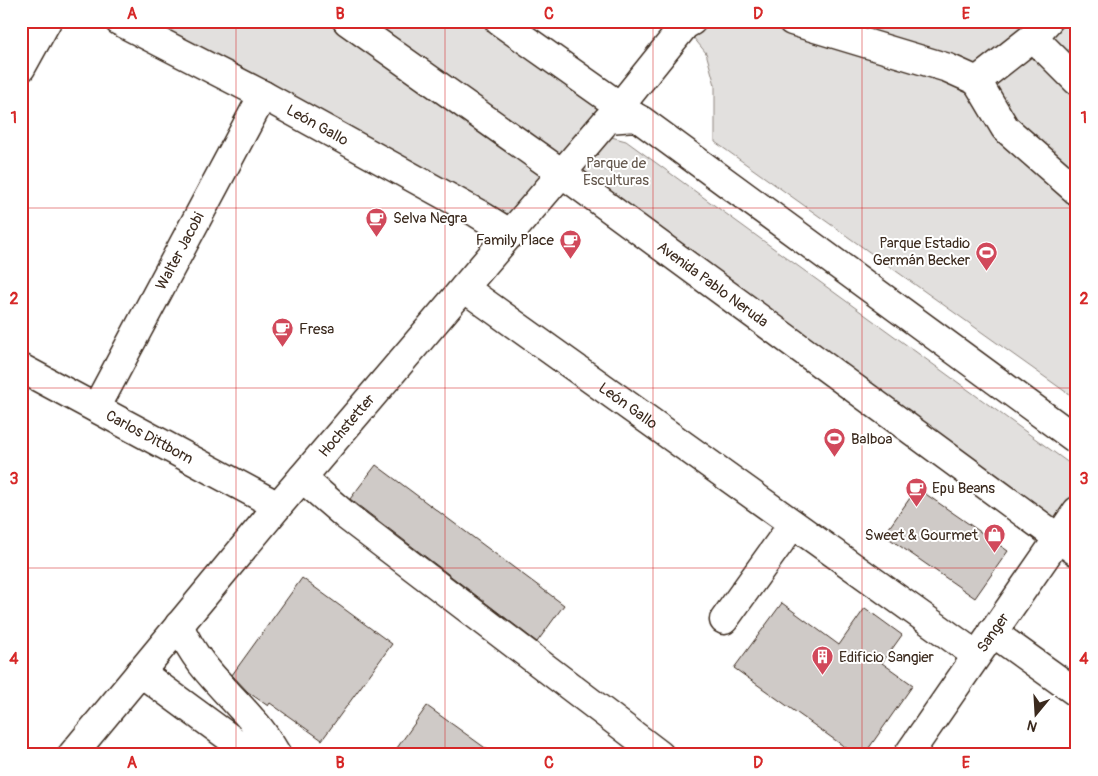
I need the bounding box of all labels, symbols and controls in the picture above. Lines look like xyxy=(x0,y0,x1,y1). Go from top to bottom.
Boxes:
text: A xyxy=(127,4,138,24)
text: B xyxy=(335,4,345,24)
text: C xyxy=(544,4,554,24)
text: D xyxy=(753,4,763,24)
text: E xyxy=(962,4,971,24)
street label: León Gallo xyxy=(283,101,352,150)
text: 1 xyxy=(11,108,17,128)
text: 1 xyxy=(1081,108,1087,128)
park label: Parque de Esculturas xyxy=(583,154,649,190)
cafe icon: Selva Negra xyxy=(365,206,389,237)
street label: Walter Jacobi xyxy=(152,209,209,293)
place label: Selva Negra xyxy=(393,209,467,228)
cafe icon: Family Place xyxy=(558,228,582,259)
place label: Family Place xyxy=(476,231,555,250)
place label: Parque Estadio Germán Becker xyxy=(873,234,971,270)
street label: Avenida Pablo Neruda xyxy=(653,237,772,332)
sports icon: Parque Estadio Germán Becker xyxy=(974,240,998,271)
text: 2 xyxy=(10,289,19,309)
text: 2 xyxy=(1080,289,1089,309)
cafe icon: Fresa xyxy=(271,317,295,348)
place label: Fresa xyxy=(299,320,334,339)
street label: León Gallo xyxy=(595,379,661,434)
street label: Hochstetter xyxy=(315,390,380,461)
street label: Carlos Dittborn xyxy=(102,406,196,469)
sports icon: Balboa xyxy=(823,427,847,458)
place label: Balboa xyxy=(851,430,892,449)
text: 3 xyxy=(10,469,19,489)
text: 3 xyxy=(1080,469,1089,489)
cafe icon: Epu Beans xyxy=(904,476,928,507)
place label: Epu Beans xyxy=(932,479,995,498)
shop icon: Sweet & Gourmet xyxy=(982,523,1006,554)
place label: Sweet & Gourmet xyxy=(865,526,979,545)
street label: Sanger xyxy=(973,609,1014,656)
building icon: Edificio Sangier xyxy=(811,645,835,676)
place label: Edificio Sangier xyxy=(839,648,935,667)
text: 4 xyxy=(9,649,19,669)
text: 4 xyxy=(1079,649,1089,669)
north arrow xyxy=(1010,688,1060,738)
text: N xyxy=(1025,716,1039,735)
text: A xyxy=(127,753,138,773)
text: B xyxy=(335,753,345,773)
text: C xyxy=(544,753,554,773)
text: D xyxy=(753,753,763,773)
text: E xyxy=(962,753,971,773)

